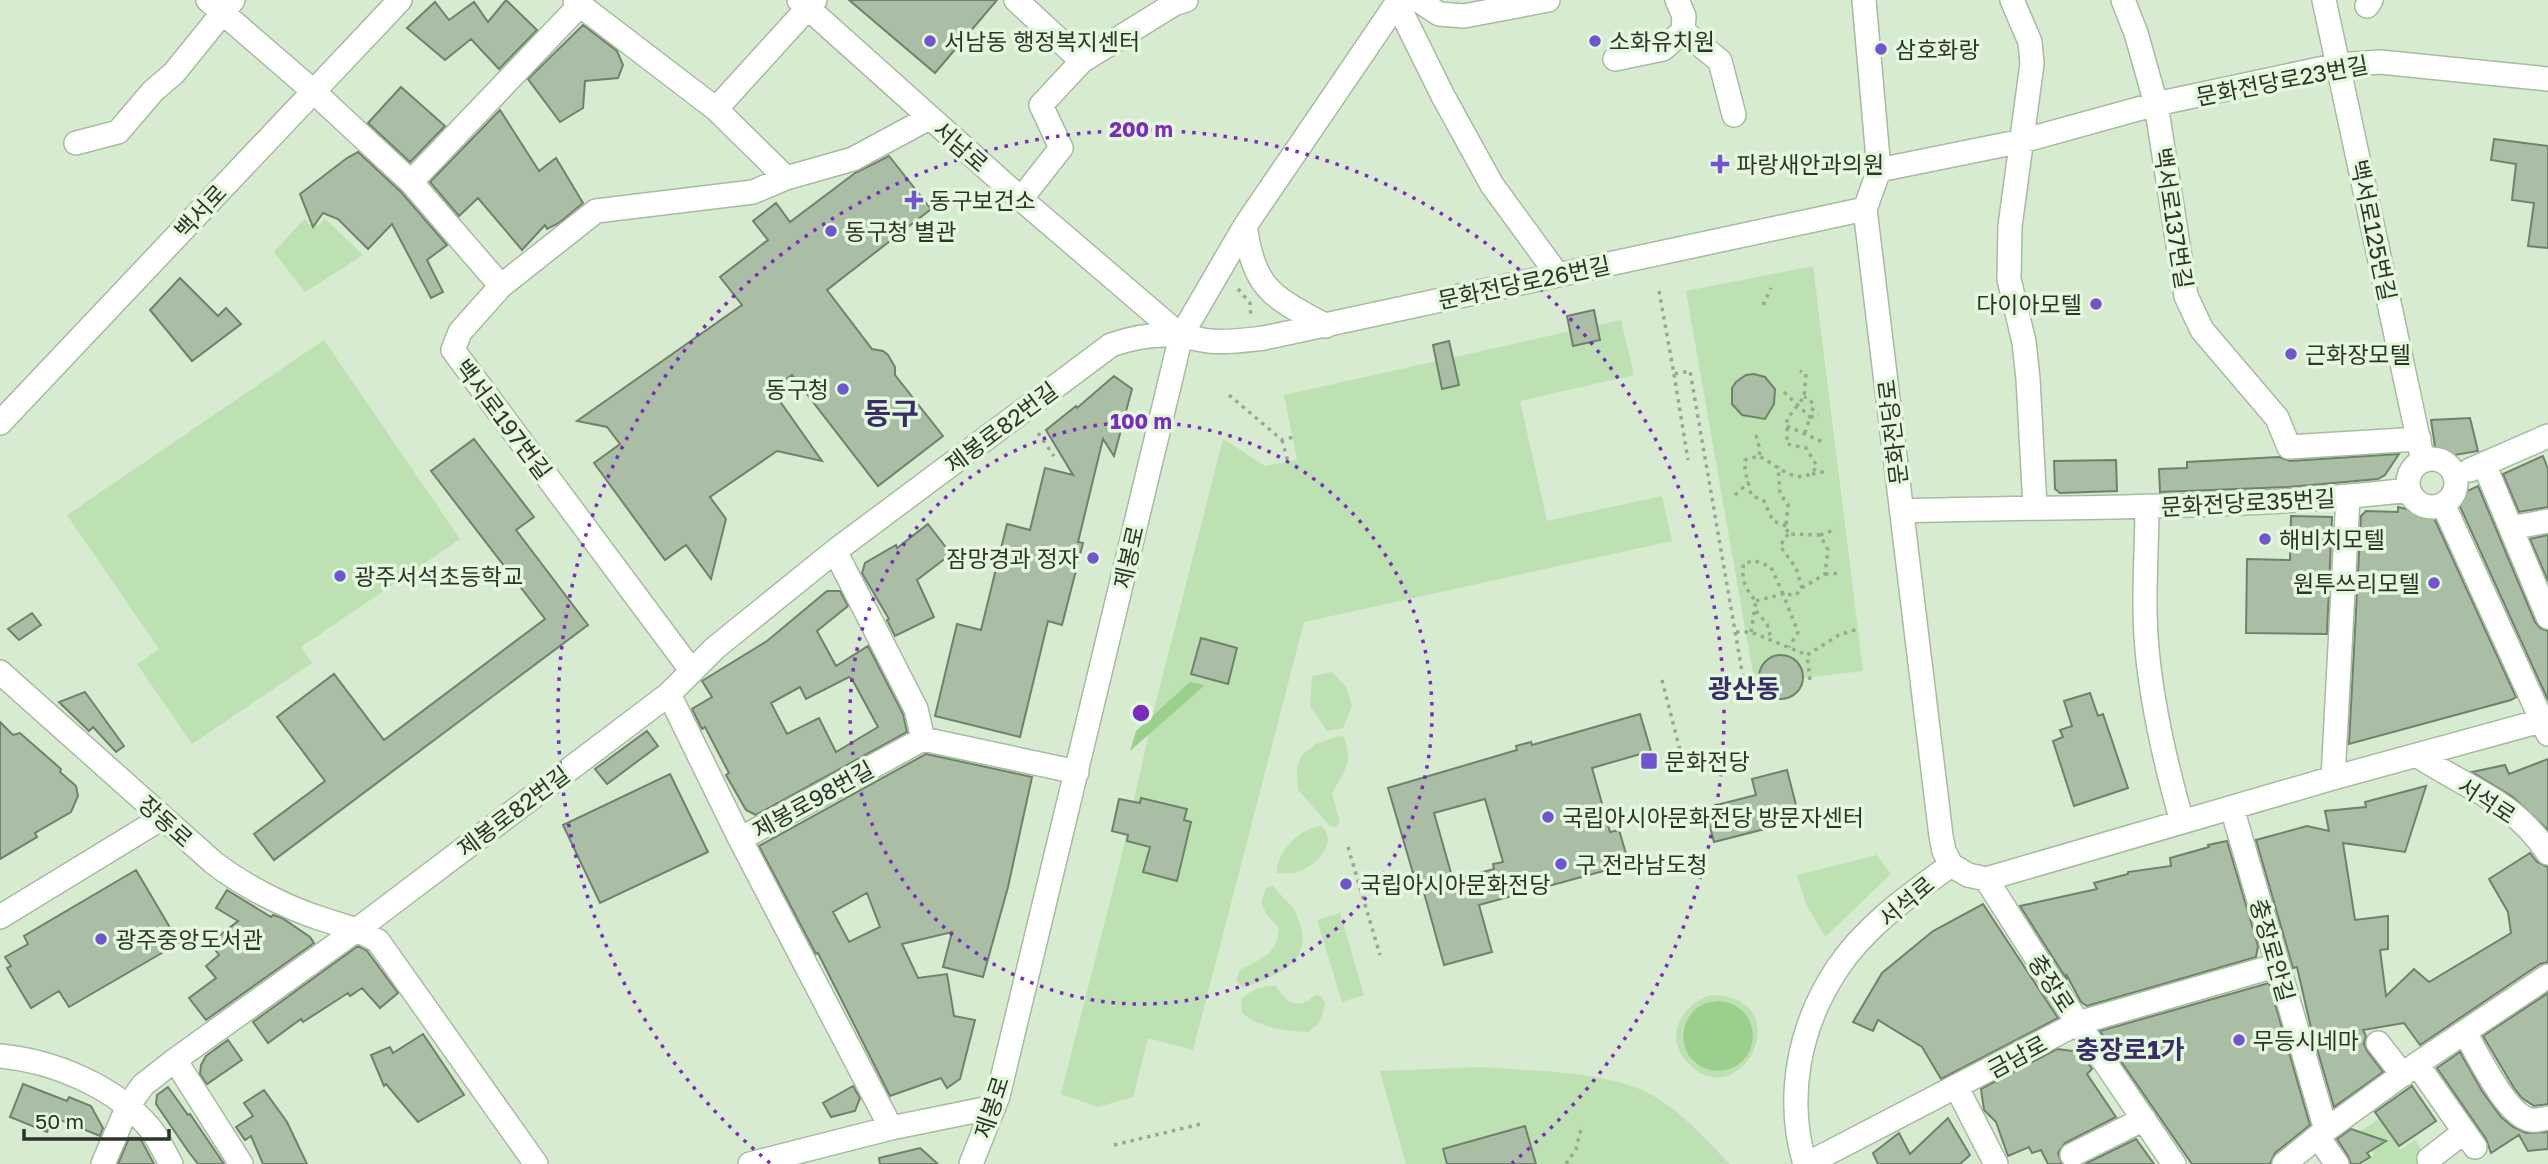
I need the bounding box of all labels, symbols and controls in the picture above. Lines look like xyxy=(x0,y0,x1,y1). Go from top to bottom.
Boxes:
place label: 서남동 행정복지센터 xyxy=(944,27,1140,55)
place label: 소화유치원 xyxy=(1609,27,1715,55)
marker: 서남동 행정복지센터 xyxy=(922,33,938,49)
marker: 소화유치원 xyxy=(1587,33,1603,49)
place label: 삼호화랑 xyxy=(1895,35,1980,63)
marker: 삼호화랑 xyxy=(1873,41,1889,57)
street label: 문화전당로23번길 xyxy=(2193,50,2371,110)
street label: 서남로 xyxy=(928,115,994,177)
text: 200 m xyxy=(1109,116,1173,142)
street label: 백서로137번길 xyxy=(2149,145,2199,291)
place label: 파랑새안과의원 xyxy=(1736,150,1884,178)
marker: 파랑새안과의원 xyxy=(1710,154,1730,174)
street label: 백서로125번길 xyxy=(2345,157,2403,303)
street label: 백서로 xyxy=(168,178,232,244)
place label: 동구보건소 xyxy=(930,186,1036,214)
marker: 동구보건소 xyxy=(904,190,924,210)
place label: 동구청 별관 xyxy=(845,217,957,245)
marker: 동구청 별관 xyxy=(823,223,839,239)
street label: 문화전당로26번길 xyxy=(1435,250,1613,314)
place label: 다이아모텔 xyxy=(1976,290,2082,318)
marker: 다이아모텔 xyxy=(2088,296,2104,312)
place label: 근화장모텔 xyxy=(2305,340,2411,368)
marker: 근화장모텔 xyxy=(2283,346,2299,362)
street label: 백서로197번길 xyxy=(450,353,558,485)
place label: 동구청 xyxy=(766,375,829,403)
street label: 제봉로82번길 xyxy=(939,376,1063,478)
street label: 문화전당로 xyxy=(1872,378,1912,486)
marker: 동구청 xyxy=(835,381,851,397)
district label: 동구 xyxy=(863,395,919,431)
text: 100 m xyxy=(1110,408,1172,434)
street label: 문화전당로35번길 xyxy=(2160,483,2336,521)
street label: 제봉로 xyxy=(1107,523,1149,591)
place label: 해비치모텔 xyxy=(2279,525,2385,553)
marker: 해비치모텔 xyxy=(2257,531,2273,547)
place label: 잠망경과 정자 xyxy=(946,544,1079,572)
marker: 잠망경과 정자 xyxy=(1085,550,1101,566)
place label: 광주서석초등학교 xyxy=(354,562,523,590)
marker: 광주서석초등학교 xyxy=(332,568,348,584)
place label: 원투쓰리모텔 xyxy=(2293,569,2420,597)
marker: 원투쓰리모텔 xyxy=(2426,575,2442,591)
district label: 광산동 xyxy=(1708,673,1780,704)
centre of rings xyxy=(1129,701,1153,725)
place label: 문화전당 xyxy=(1665,747,1750,775)
marker: 문화전당 xyxy=(1639,751,1659,771)
street label: 제봉로98번길 xyxy=(748,754,878,844)
street label: 제봉로82번길 xyxy=(451,760,575,862)
street label: 서석로 xyxy=(2453,771,2521,829)
street label: 장동로 xyxy=(133,789,199,853)
place label: 국립아시아문화전당 방문자센터 xyxy=(1562,803,1864,831)
marker: 국립아시아문화전당 방문자센터 xyxy=(1540,809,1556,825)
place label: 구 전라남도청 xyxy=(1575,850,1708,878)
marker: 구 전라남도청 xyxy=(1553,856,1569,872)
place label: 국립아시아문화전당 xyxy=(1360,870,1550,898)
street label: 서석로 xyxy=(1873,870,1939,932)
marker: 국립아시아문화전당 xyxy=(1338,876,1354,892)
street label: 충장로안길 xyxy=(2245,895,2301,1005)
place label: 광주중앙도서관 xyxy=(115,925,263,953)
marker: 광주중앙도서관 xyxy=(93,931,109,947)
street label: 충장로 xyxy=(2023,949,2081,1017)
place label: 무등시네마 xyxy=(2253,1026,2359,1054)
street label: 금남로 xyxy=(1982,1029,2052,1083)
marker: 무등시네마 xyxy=(2231,1032,2247,1048)
district label: 충장로1가 xyxy=(2075,1034,2185,1065)
street label: 제봉로 xyxy=(968,1072,1014,1142)
scale bar xyxy=(24,1098,170,1142)
text: 50 m xyxy=(35,1108,84,1134)

